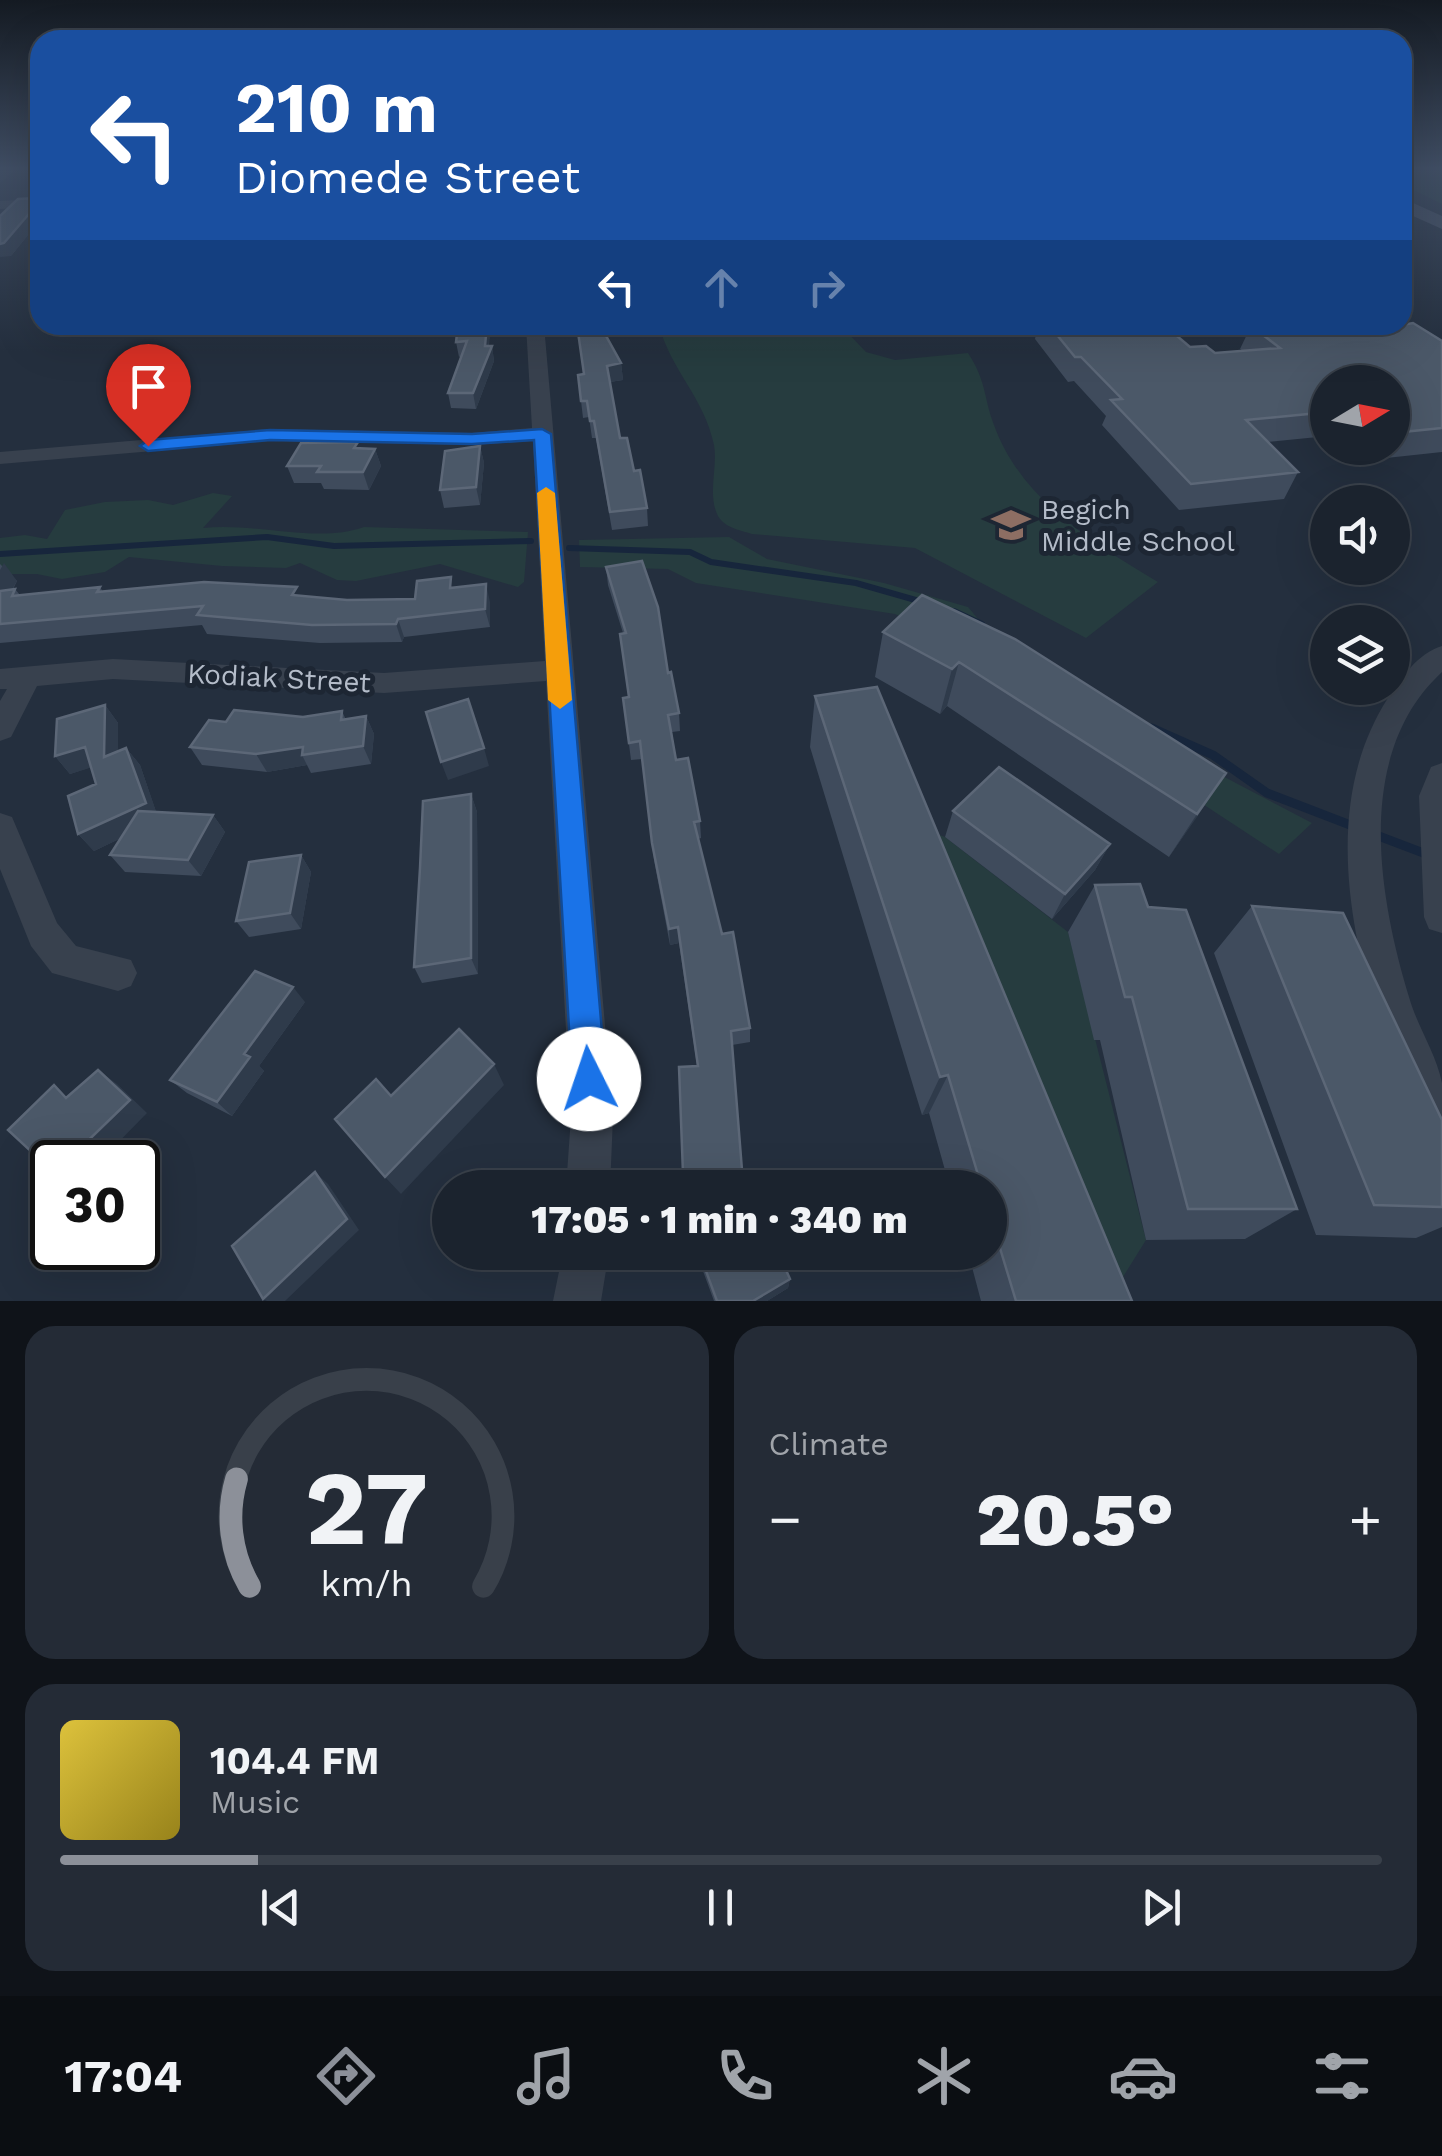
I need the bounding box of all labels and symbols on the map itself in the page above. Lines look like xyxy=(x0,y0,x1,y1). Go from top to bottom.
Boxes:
pin xyxy=(106,344,191,447)
north arrow xyxy=(1310,365,1410,465)
place label: Begich Middle School xyxy=(1041,493,1235,558)
school or university icon: Begich Middle School xyxy=(990,504,1032,546)
street label: Kodiak Street xyxy=(186,657,372,699)
position arrow xyxy=(537,1027,641,1131)
speed limit sign: 30 xyxy=(30,1140,160,1270)

